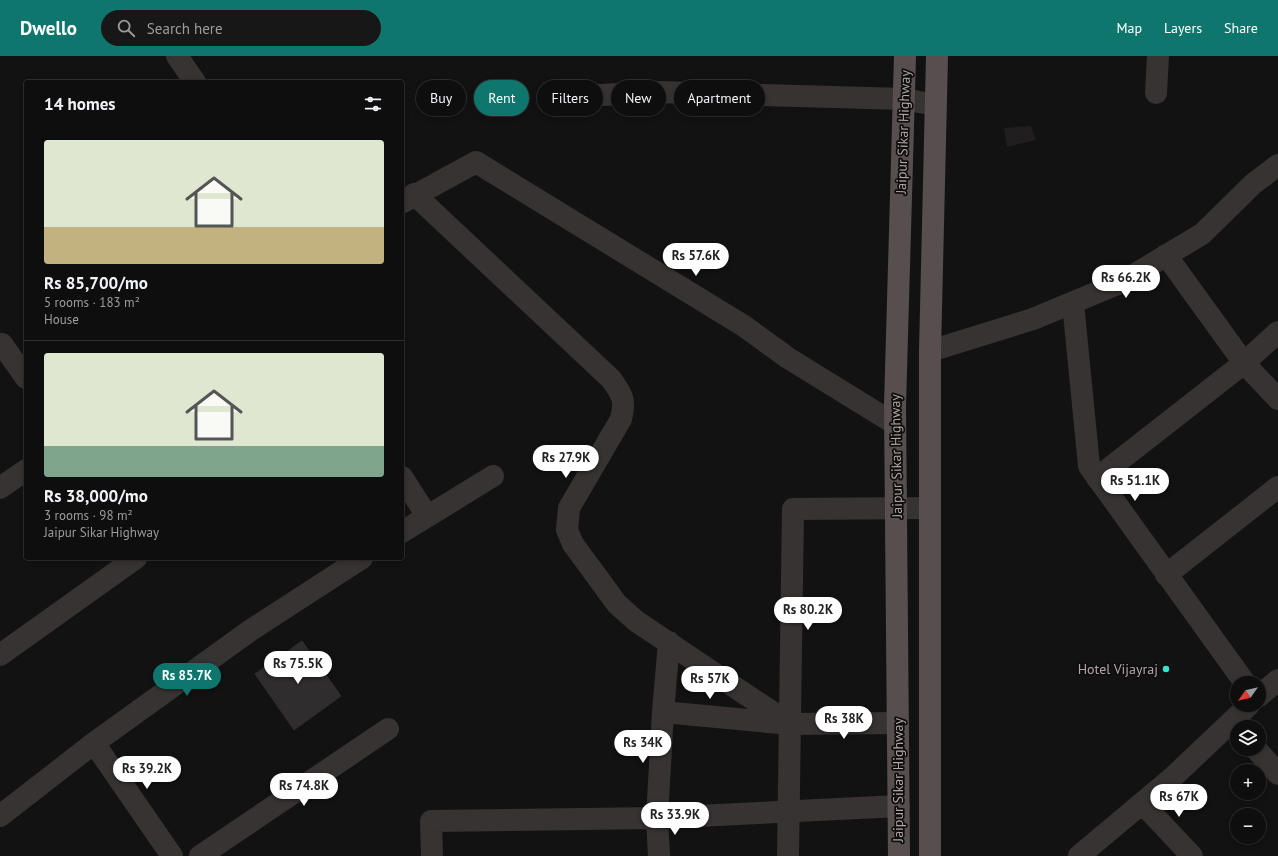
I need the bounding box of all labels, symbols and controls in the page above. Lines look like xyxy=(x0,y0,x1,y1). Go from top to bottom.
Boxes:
search box xyxy=(101,10,381,46)
text: Dwello xyxy=(20,16,77,40)
icon: search xyxy=(115,17,137,39)
text: Search here xyxy=(147,19,223,38)
text: Map xyxy=(1116,19,1142,37)
text: Layers xyxy=(1164,19,1202,37)
text: Share xyxy=(1224,19,1258,37)
street label: Jaipur Sikar Highway xyxy=(892,69,914,195)
chip: Buy xyxy=(416,80,466,116)
chip: Rent xyxy=(474,80,529,116)
chip: Filters xyxy=(537,80,603,116)
chip: New xyxy=(611,80,666,116)
chip: Apartment xyxy=(674,80,765,116)
text: 14 homes xyxy=(44,93,115,115)
icon: filters xyxy=(362,93,384,115)
icon: home xyxy=(178,166,250,238)
pin: Rs 57.6K xyxy=(655,243,737,277)
text: Rs 57.6K xyxy=(672,247,720,264)
pin: Rs 66.2K xyxy=(1085,265,1167,299)
text: Rs 66.2K xyxy=(1101,269,1151,286)
text: Rs 85,700/mo xyxy=(44,272,148,294)
text: 5 rooms · 183 m² xyxy=(44,294,140,311)
text: House xyxy=(44,311,79,328)
icon: home xyxy=(178,379,250,451)
street label: Jaipur Sikar Highway xyxy=(886,393,906,519)
pin: Rs 27.9K xyxy=(525,445,607,479)
text: Rs 27.9K xyxy=(542,449,590,466)
pin: Rs 51.1K xyxy=(1094,468,1176,502)
text: Rs 51.1K xyxy=(1110,472,1160,489)
text: Rs 38,000/mo xyxy=(44,485,148,507)
text: 3 rooms · 98 m² xyxy=(44,507,133,524)
text: Jaipur Sikar Highway xyxy=(44,524,159,541)
pin: Rs 80.2K xyxy=(767,597,849,631)
text: Rs 80.2K xyxy=(783,601,833,618)
pin: Rs 75.5K xyxy=(257,651,339,685)
text: Rs 75.5K xyxy=(273,655,323,672)
place label: Hotel Vijayraj xyxy=(1078,660,1158,678)
pin: Rs 85.7K xyxy=(146,663,228,697)
marker: Hotel Vijayraj xyxy=(1161,664,1171,674)
pin: Rs 57K xyxy=(677,666,743,700)
text: Rs 85.7K xyxy=(162,667,212,684)
text: Rs 57K xyxy=(690,670,730,687)
north arrow xyxy=(1230,676,1266,712)
map controls xyxy=(1230,676,1266,844)
pin: Rs 38K xyxy=(811,706,877,740)
text: Rs 38K xyxy=(824,710,864,727)
street label: Jaipur Sikar Highway xyxy=(889,718,907,843)
button: layers xyxy=(1230,720,1266,756)
pin: Rs 34K xyxy=(610,730,676,764)
text: Rs 34K xyxy=(623,734,663,751)
pin: Rs 39.2K xyxy=(106,756,188,790)
text: Rs 39.2K xyxy=(122,760,172,777)
button: + xyxy=(1230,764,1266,800)
pin: Rs 74.8K xyxy=(263,773,345,807)
text: Rs 74.8K xyxy=(279,777,329,794)
pin: Rs 67K xyxy=(1146,784,1212,818)
text: Rs 67K xyxy=(1159,788,1199,805)
pin: Rs 33.9K xyxy=(634,802,716,836)
text: Rs 33.9K xyxy=(650,806,700,823)
button: − xyxy=(1230,808,1266,844)

